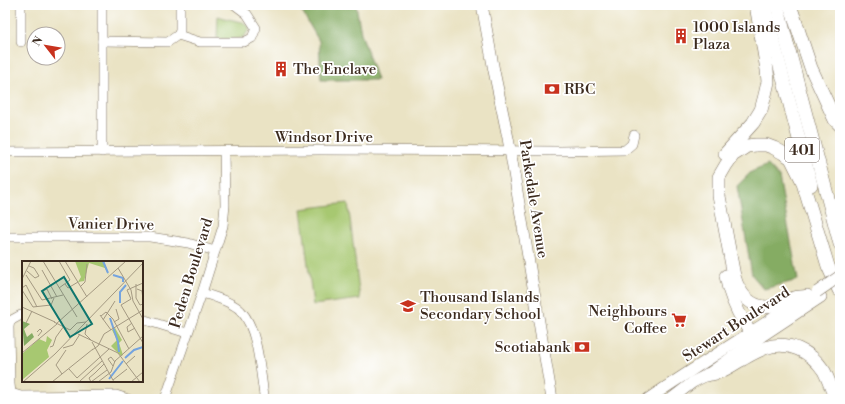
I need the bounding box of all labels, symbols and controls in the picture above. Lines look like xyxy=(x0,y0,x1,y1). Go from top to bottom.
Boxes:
place label: 1000 Islands Plaza xyxy=(693,18,780,54)
north arrow xyxy=(26,26,66,66)
building icon: 1000 Islands Plaza xyxy=(672,27,690,45)
text: N xyxy=(30,34,47,49)
building icon: The Enclave xyxy=(272,60,290,78)
place label: The Enclave xyxy=(293,60,376,79)
bank icon: RBC xyxy=(543,80,561,98)
place label: RBC xyxy=(564,80,595,99)
street label: Windsor Drive xyxy=(274,128,373,147)
road number: 401 xyxy=(785,138,819,162)
street label: Parkedale Avenue xyxy=(515,139,552,259)
street label: Vanier Drive xyxy=(67,214,154,235)
street label: Peden Boulevard xyxy=(166,215,217,331)
inset map xyxy=(22,261,143,382)
street label: Stewart Boulevard xyxy=(679,282,794,366)
place label: Thousand Islands Secondary School xyxy=(420,288,542,324)
school or university icon: Thousand Islands Secondary School xyxy=(399,297,417,315)
place label: Neighbours Coffee xyxy=(588,302,667,338)
supermarket icon: Neighbours Coffee xyxy=(670,311,688,329)
place label: Scotiabank xyxy=(495,338,571,357)
bank icon: Scotiabank xyxy=(573,338,591,356)

